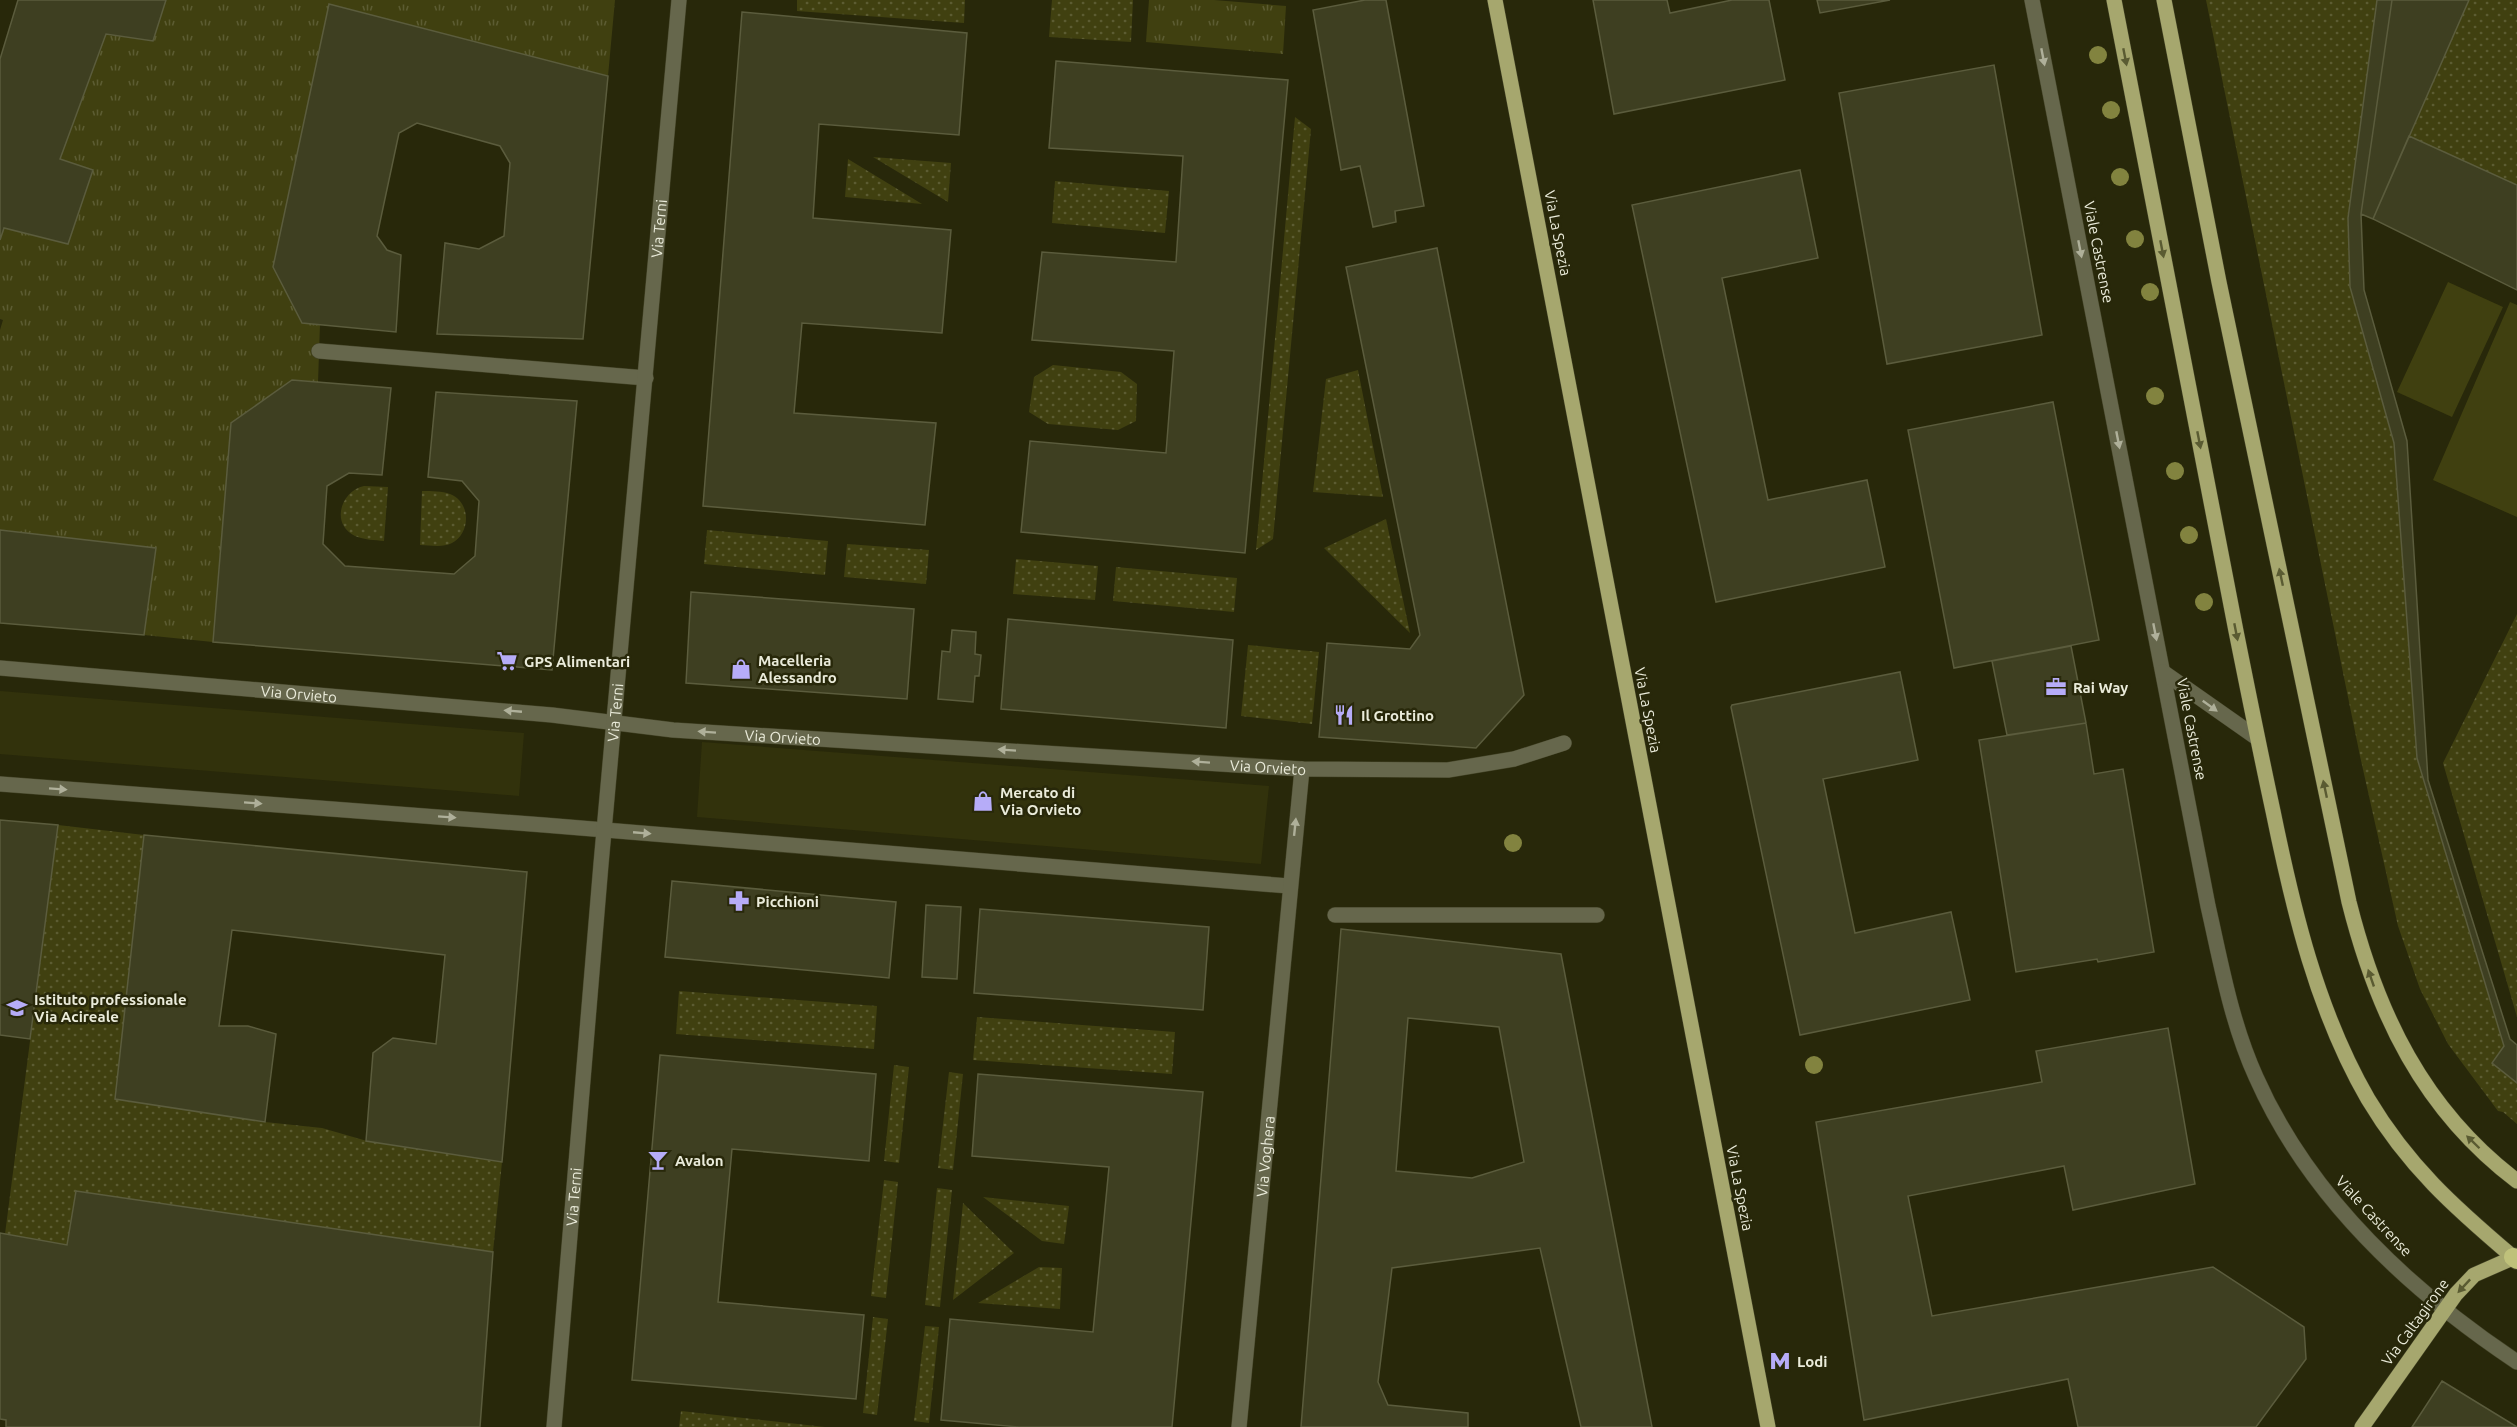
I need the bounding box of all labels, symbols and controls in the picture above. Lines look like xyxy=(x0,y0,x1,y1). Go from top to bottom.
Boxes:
one-way arrow xyxy=(2039,48,2048,67)
one-way arrow xyxy=(2121,48,2130,67)
street label: Via La Spezia xyxy=(1541,189,1575,277)
street label: Via Terni xyxy=(647,199,669,259)
street label: Viale Castrense xyxy=(2081,200,2117,304)
one-way arrow xyxy=(2076,240,2085,259)
one-way arrow xyxy=(2158,240,2167,259)
one-way arrow xyxy=(2114,431,2123,450)
one-way arrow xyxy=(2195,431,2204,450)
one-way arrow xyxy=(2275,568,2285,587)
one-way arrow xyxy=(2151,622,2160,641)
one-way arrow xyxy=(2232,622,2241,641)
supermarket icon: GPS Alimentari xyxy=(495,649,519,673)
place label: Macelleria Alessandro xyxy=(758,652,837,686)
place label: GPS Alimentari xyxy=(524,653,630,670)
shop icon: Macelleria Alessandro xyxy=(729,657,753,681)
street label: Via La Spezia xyxy=(1631,666,1665,754)
office icon: Rai Way xyxy=(2044,675,2068,699)
street label: Viale Castrense xyxy=(2174,677,2210,781)
place label: Rai Way xyxy=(2073,679,2128,696)
street label: Via Orvieto xyxy=(260,682,338,705)
street label: Via Terni xyxy=(604,683,626,743)
one-way arrow xyxy=(2201,700,2217,712)
restaurant icon: Il Grottino xyxy=(1332,703,1356,727)
one-way arrow xyxy=(504,706,523,716)
place label: Il Grottino xyxy=(1361,707,1434,724)
street label: Via Orvieto xyxy=(744,726,822,748)
one-way arrow xyxy=(698,727,717,736)
one-way arrow xyxy=(997,746,1016,755)
street label: Via Orvieto xyxy=(1229,756,1307,778)
one-way arrow xyxy=(1192,758,1211,767)
one-way arrow xyxy=(2320,779,2329,798)
one-way arrow xyxy=(49,784,68,793)
place label: Mercato di Via Orvieto xyxy=(1000,784,1081,818)
shop icon: Mercato di Via Orvieto xyxy=(971,789,995,813)
one-way arrow xyxy=(243,798,262,808)
one-way arrow xyxy=(438,813,457,822)
one-way arrow xyxy=(1291,818,1300,837)
one-way arrow xyxy=(632,828,651,838)
pharmacy icon: Picchioni xyxy=(727,889,751,913)
place label: Picchioni xyxy=(756,893,819,910)
one-way arrow xyxy=(2365,969,2375,987)
place label: Istituto professionale Via Acireale xyxy=(34,991,187,1025)
school or university icon: Istituto professionale Via Acireale xyxy=(5,996,29,1020)
street label: Via Voghera xyxy=(1253,1115,1277,1198)
one-way arrow xyxy=(2466,1136,2480,1150)
street label: Via La Spezia xyxy=(1723,1144,1757,1232)
bar icon: Avalon xyxy=(646,1148,670,1172)
place label: Avalon xyxy=(675,1152,724,1169)
street label: Via Terni xyxy=(562,1167,584,1227)
street label: Viale Castrense xyxy=(2332,1172,2416,1260)
street label: Via Caltagirone xyxy=(2378,1275,2452,1369)
one-way arrow xyxy=(2457,1279,2471,1294)
metro station icon: Lodi xyxy=(1768,1349,1792,1373)
place label: Lodi xyxy=(1797,1353,1827,1370)

